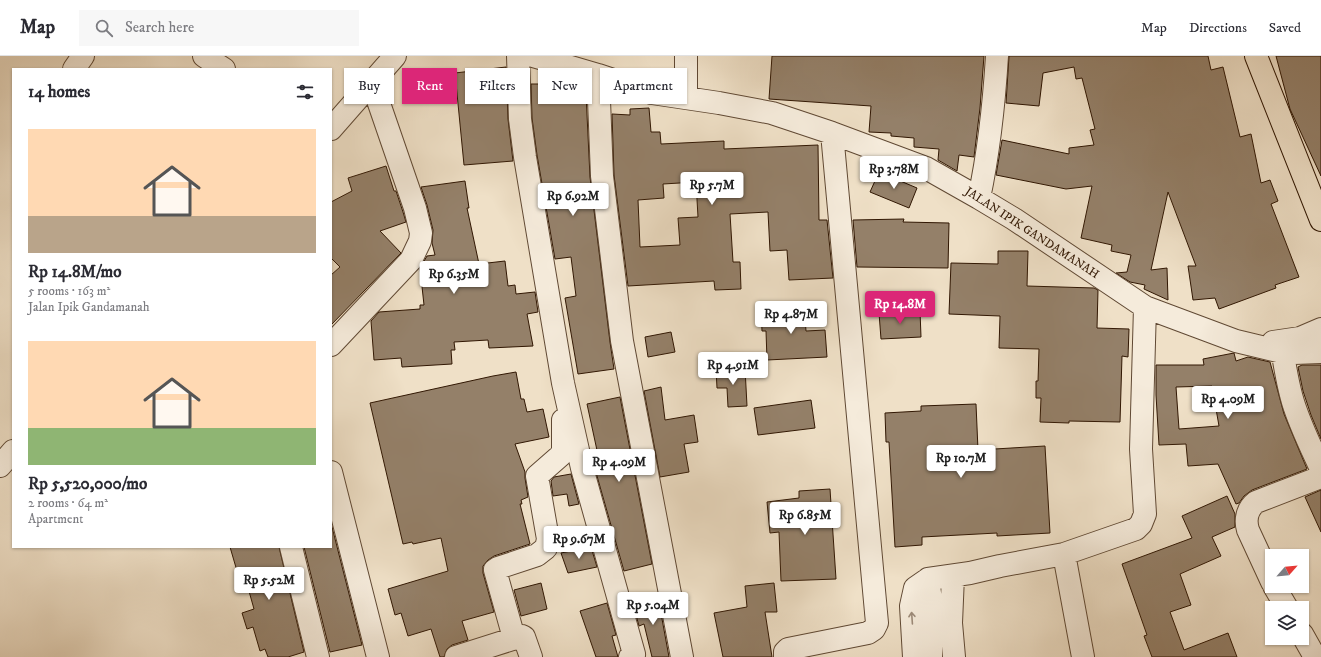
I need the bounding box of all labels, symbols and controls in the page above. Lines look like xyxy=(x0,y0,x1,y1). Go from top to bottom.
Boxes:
search box xyxy=(79,10,359,46)
text: Map xyxy=(20,16,55,39)
icon: search xyxy=(93,17,115,39)
text: Search here xyxy=(125,18,194,37)
text: Map xyxy=(1141,19,1167,37)
text: Directions xyxy=(1189,19,1247,37)
text: Saved xyxy=(1269,19,1301,37)
chip: Buy xyxy=(344,68,394,104)
chip: Rent xyxy=(402,68,457,104)
chip: Filters xyxy=(465,68,530,104)
chip: New xyxy=(538,68,592,104)
chip: Apartment xyxy=(600,68,687,104)
text: 14 homes xyxy=(28,81,90,103)
icon: filters xyxy=(294,81,316,103)
icon: home xyxy=(136,155,208,227)
pin: Rp 3.78M xyxy=(853,156,935,190)
text: Rp 3.78M xyxy=(869,161,919,177)
pin: Rp 5.7M xyxy=(675,172,749,206)
text: Rp 5.7M xyxy=(689,177,735,193)
pin: Rp 6.92M xyxy=(532,183,614,217)
street label: JALAN IPIK GANDAMANAH xyxy=(961,183,1102,282)
text: Rp 6.92M xyxy=(547,188,599,204)
text: Rp 14.8M/mo xyxy=(28,261,122,283)
pin: Rp 6.35M xyxy=(413,261,495,295)
text: Rp 6.35M xyxy=(429,266,480,282)
text: 5 rooms · 163 m² xyxy=(28,283,110,299)
pin: Rp 14.8M xyxy=(859,291,941,325)
text: Rp 14.8M xyxy=(874,296,926,312)
text: Jalan Ipik Gandamanah xyxy=(28,299,150,315)
pin: Rp 4.87M xyxy=(750,301,832,335)
text: Rp 4.87M xyxy=(764,306,818,322)
pin: Rp 4.91M xyxy=(692,352,774,386)
text: Rp 4.91M xyxy=(707,357,759,373)
icon: home xyxy=(136,367,208,439)
pin: Rp 4.09M xyxy=(1187,386,1269,420)
text: Rp 4.09M xyxy=(1201,391,1255,407)
pin: Rp 10.7M xyxy=(920,445,1002,479)
pin: Rp 4.09M xyxy=(578,449,660,483)
text: Rp 10.7M xyxy=(936,450,986,466)
text: Rp 4.09M xyxy=(592,454,646,470)
text: Rp 5,520,000/mo xyxy=(28,473,147,495)
text: 2 rooms · 64 m² xyxy=(28,495,108,511)
pin: Rp 6.85M xyxy=(764,502,846,536)
text: Rp 6.85M xyxy=(779,507,831,523)
text: Apartment xyxy=(28,511,83,527)
pin: Rp 9.67M xyxy=(538,526,620,560)
text: Rp 9.67M xyxy=(552,531,606,547)
north arrow xyxy=(1265,549,1309,593)
map controls xyxy=(1265,549,1309,645)
pin: Rp 5.52M xyxy=(228,567,310,601)
text: Rp 5.52M xyxy=(243,572,295,588)
pin: Rp 5.04M xyxy=(612,592,694,626)
text: Rp 5.04M xyxy=(626,597,680,613)
button: layers xyxy=(1265,601,1309,645)
one-way arrow xyxy=(908,612,915,625)

